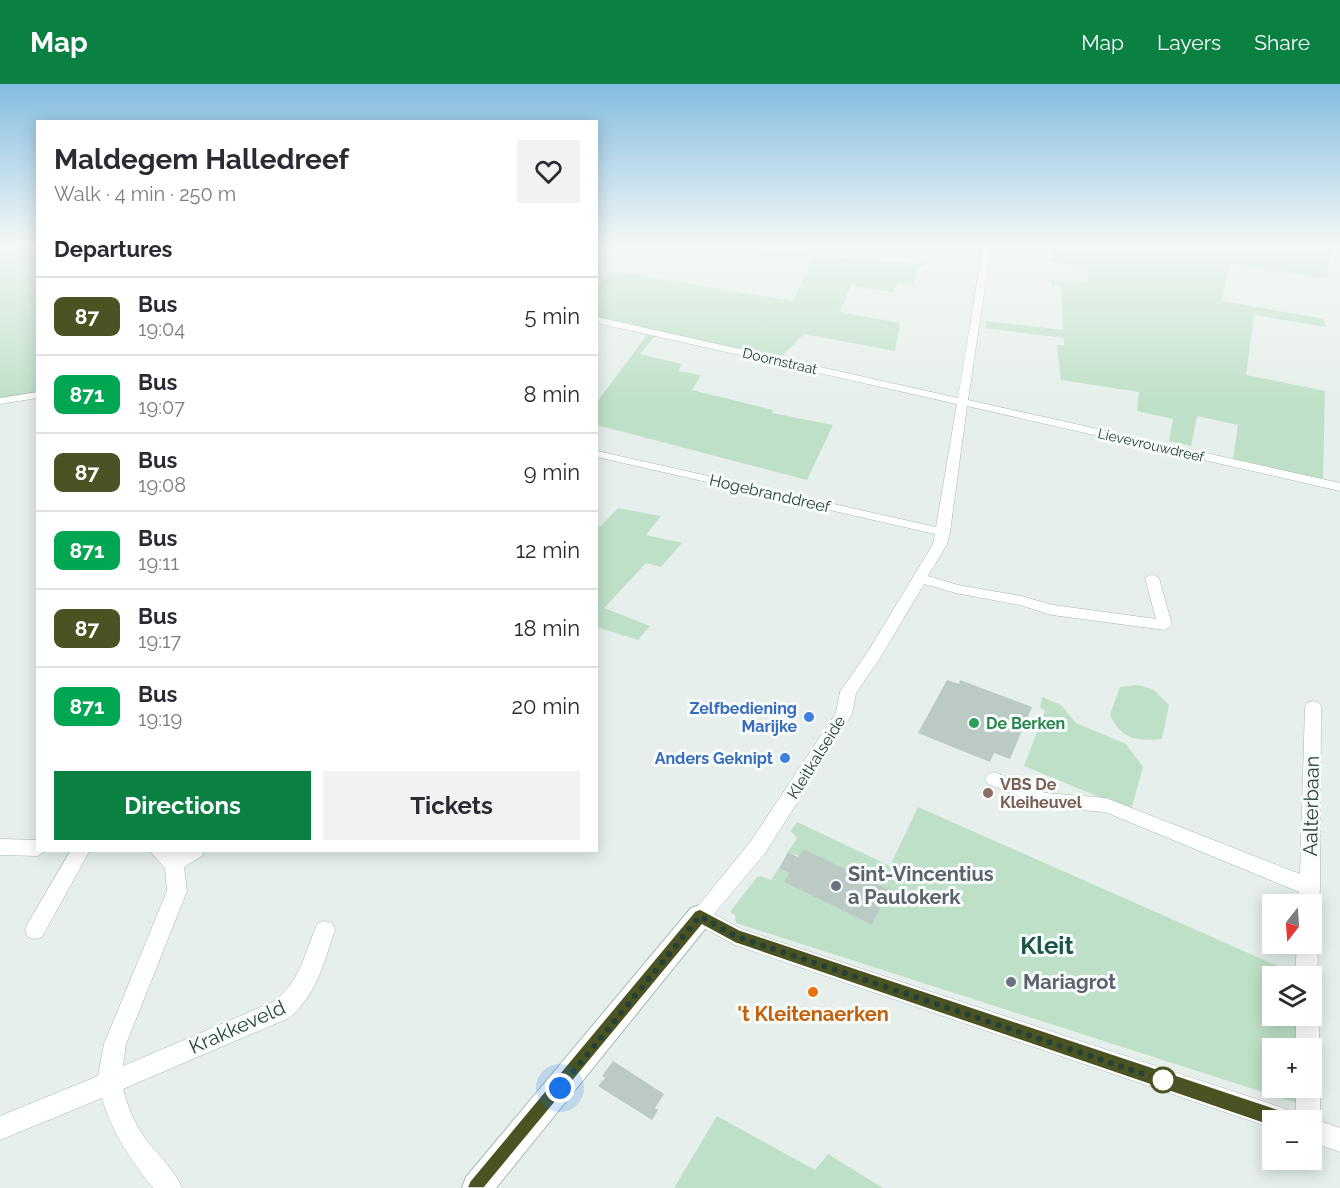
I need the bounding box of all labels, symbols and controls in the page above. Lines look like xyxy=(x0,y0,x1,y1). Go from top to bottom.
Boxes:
text: Map xyxy=(30,26,88,59)
text: Map xyxy=(1081,30,1124,55)
text: Layers xyxy=(1157,30,1221,55)
text: Share xyxy=(1254,30,1310,55)
button: heart xyxy=(517,140,580,203)
text: Maldegem Halledreef xyxy=(54,143,349,176)
text: Walk · 4 min · 250 m xyxy=(54,182,236,206)
text: Departures xyxy=(54,236,172,262)
text: Bus xyxy=(138,291,177,317)
text: 5 min xyxy=(525,303,580,329)
text: 87 xyxy=(75,304,99,329)
text: 19:04 xyxy=(138,317,185,341)
street label: Doornstraat xyxy=(741,345,819,377)
text: Bus xyxy=(138,369,177,395)
text: 8 min xyxy=(524,381,580,407)
text: 871 xyxy=(70,382,104,407)
text: 19:07 xyxy=(138,395,185,419)
street label: Lievevrouwdreef xyxy=(1096,425,1207,465)
text: Bus xyxy=(138,447,177,473)
text: 9 min xyxy=(524,459,580,485)
text: 87 xyxy=(75,460,99,485)
street label: Hogebranddreef xyxy=(708,470,833,517)
text: 19:08 xyxy=(138,473,186,497)
text: Bus xyxy=(138,525,177,551)
text: 12 min xyxy=(516,537,580,563)
text: 871 xyxy=(70,538,104,563)
text: 19:11 xyxy=(138,551,179,575)
text: Bus xyxy=(138,603,177,629)
text: 18 min xyxy=(514,615,580,641)
text: 87 xyxy=(75,616,99,641)
text: 19:17 xyxy=(138,629,181,653)
text: Bus xyxy=(138,681,177,707)
text: 20 min xyxy=(512,693,580,719)
text: 871 xyxy=(70,694,104,719)
place label: Zelfbediening Marijke xyxy=(689,699,797,736)
text: 19:19 xyxy=(138,707,182,731)
marker: Zelfbediening Marijke xyxy=(802,710,816,724)
street label: Kleitkalseide xyxy=(783,712,849,802)
place label: De Berken xyxy=(986,714,1065,733)
marker: De Berken xyxy=(967,716,981,730)
place label: Anders Geknipt xyxy=(655,749,773,768)
marker: Anders Geknipt xyxy=(778,751,792,765)
street label: Aalterbaan xyxy=(1298,755,1324,857)
button: Directions xyxy=(54,771,311,840)
button: Tickets xyxy=(323,771,580,840)
place label: VBS De Kleiheuvel xyxy=(1000,775,1083,812)
marker: VBS De Kleiheuvel xyxy=(981,786,995,800)
place label: Sint-Vincentius a Paulokerk xyxy=(848,862,994,909)
marker: Sint-Vincentius a Paulokerk xyxy=(829,879,843,893)
north arrow xyxy=(1262,894,1322,954)
map controls xyxy=(1262,894,1322,1170)
district label: Kleit xyxy=(1020,931,1074,960)
button: layers xyxy=(1262,966,1322,1026)
place label: Mariagrot xyxy=(1023,970,1116,994)
marker: Mariagrot xyxy=(1004,975,1018,989)
marker: 't Kleitenaerken xyxy=(806,985,820,999)
street label: Krakkeveld xyxy=(185,995,289,1059)
place label: 't Kleitenaerken xyxy=(737,1002,889,1026)
button: + xyxy=(1262,1038,1322,1098)
unlabelled marker xyxy=(1150,1067,1176,1093)
your location xyxy=(545,1073,575,1103)
button: − xyxy=(1262,1110,1322,1170)

